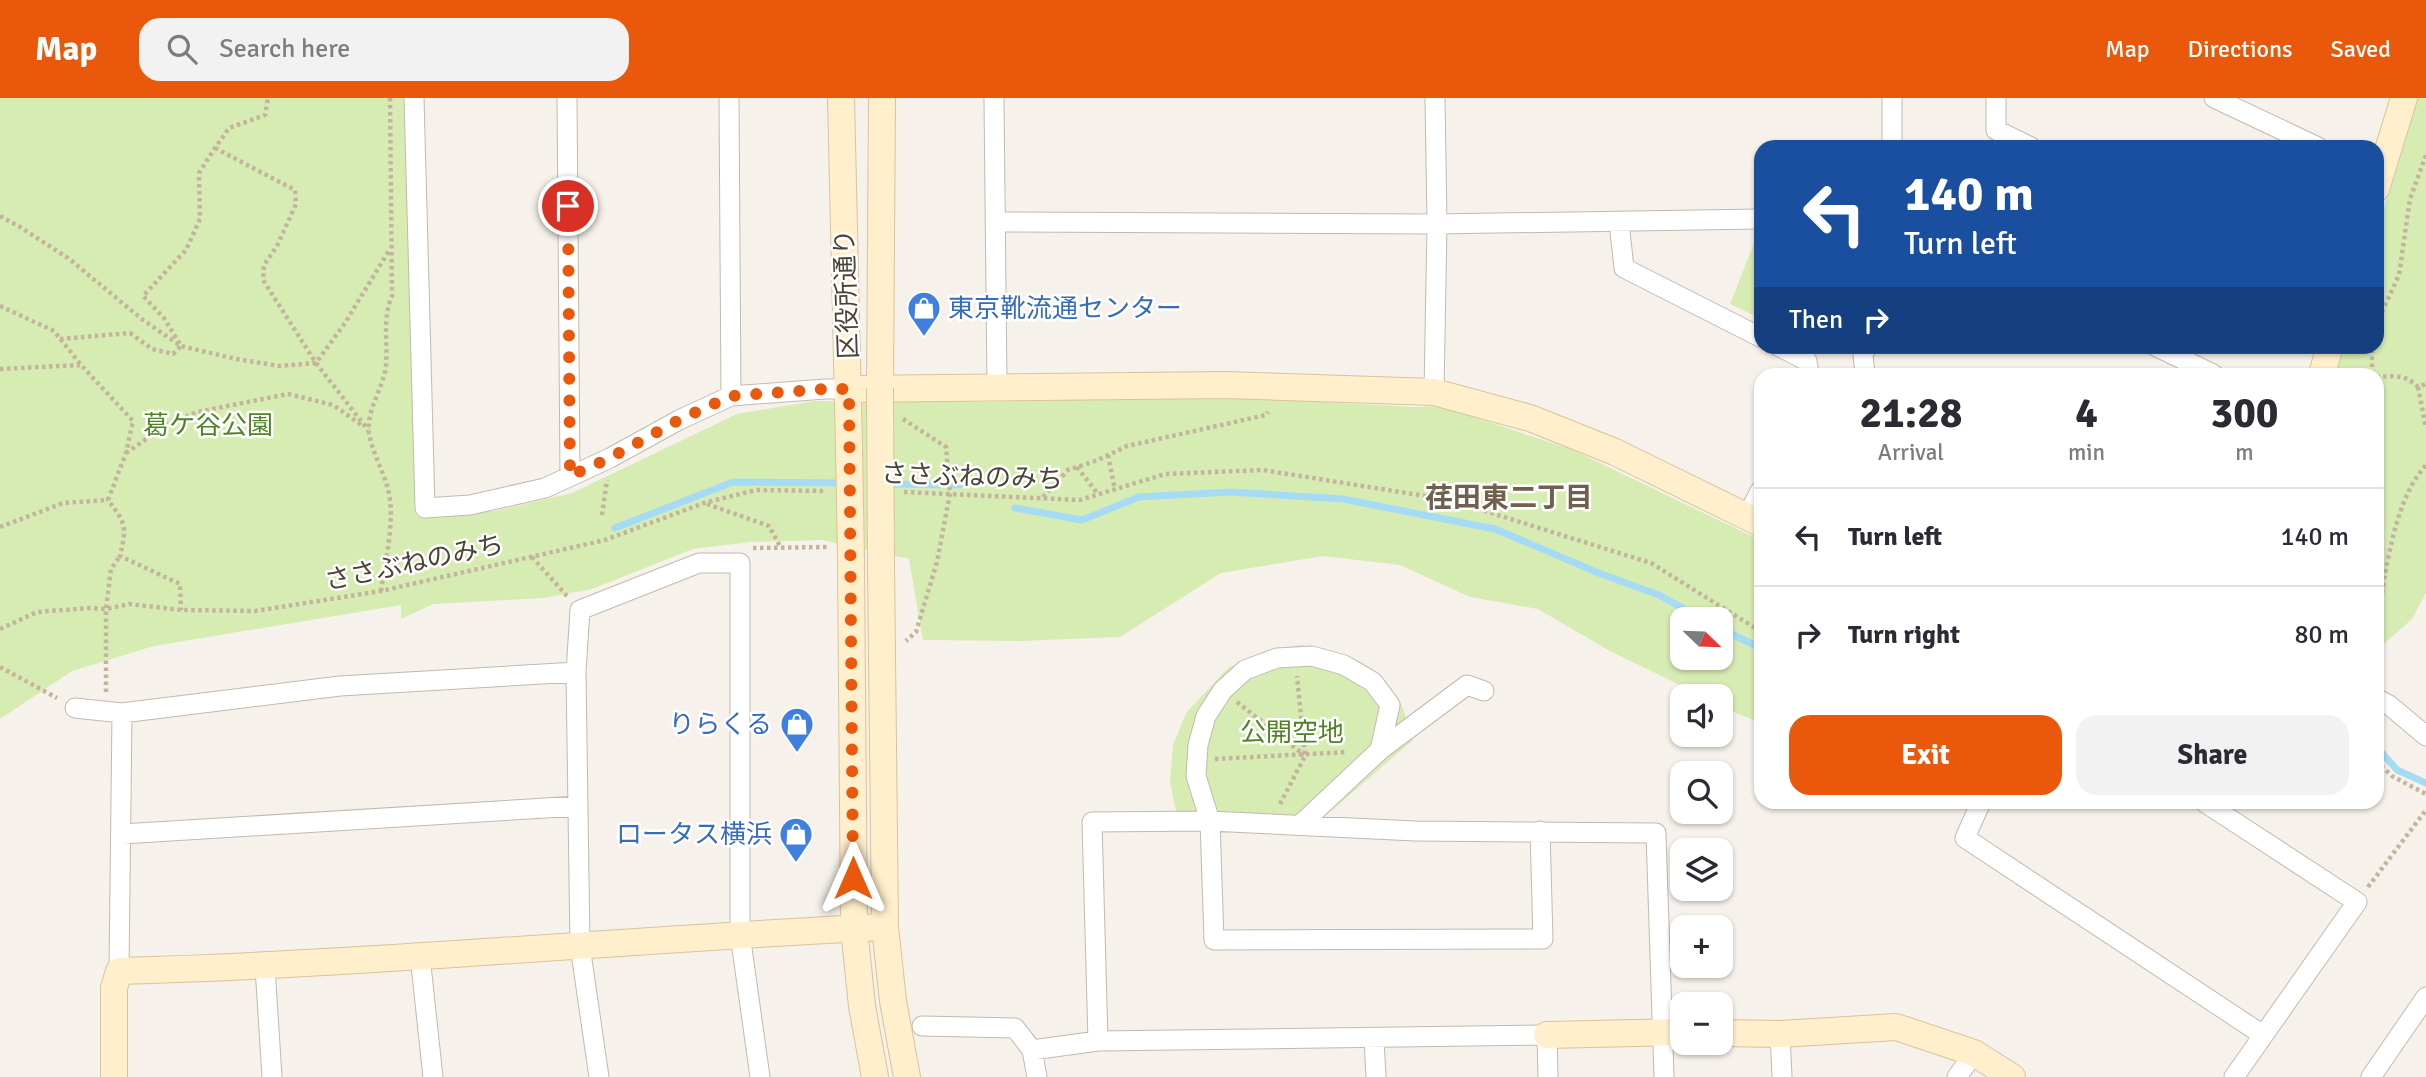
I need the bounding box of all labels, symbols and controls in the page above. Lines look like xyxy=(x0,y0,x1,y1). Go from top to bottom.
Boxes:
search box xyxy=(139,18,629,81)
text: Map xyxy=(35,29,97,70)
icon: search xyxy=(163,30,201,68)
text: Search here xyxy=(219,33,350,65)
text: Map xyxy=(2105,34,2150,64)
text: Directions xyxy=(2188,34,2293,64)
text: Saved xyxy=(2331,34,2391,64)
text: 140 m xyxy=(1904,164,2034,224)
icon: left xyxy=(1789,168,1880,259)
pin xyxy=(538,176,598,236)
icon: arrive xyxy=(549,187,587,225)
text: Turn left xyxy=(1904,224,2017,263)
street label: 区役所通り xyxy=(829,228,865,359)
shop icon: 東京靴流通センター xyxy=(905,289,943,338)
place label: 東京靴流通センター xyxy=(948,293,1182,325)
icon: right xyxy=(1857,301,1895,339)
text: Then xyxy=(1789,304,1843,336)
text: 21:28 xyxy=(1859,388,1963,439)
text: 4 xyxy=(2075,388,2098,439)
text: 300 xyxy=(2210,388,2279,439)
park label: 葛ケ谷公園 xyxy=(143,410,273,442)
text: Arrival xyxy=(1878,438,1944,467)
text: min xyxy=(2068,438,2105,467)
text: m xyxy=(2235,438,2254,467)
street label: ささぶねのみち xyxy=(880,458,1063,496)
district label: 荏田東二丁目 xyxy=(1425,481,1593,515)
icon: left xyxy=(1789,518,1827,556)
text: Turn left xyxy=(1848,521,1942,553)
text: 140 m xyxy=(2280,521,2349,553)
street label: ささぶねのみち xyxy=(322,528,507,598)
north arrow xyxy=(1670,607,1732,670)
map controls xyxy=(1670,607,1733,1055)
icon: right xyxy=(1789,616,1827,654)
text: Turn right xyxy=(1848,619,1960,651)
text: 80 m xyxy=(2294,619,2349,651)
button: sound xyxy=(1670,684,1733,747)
shop icon: りらくる xyxy=(778,705,816,754)
place label: りらくる xyxy=(669,709,772,741)
button: Exit xyxy=(1789,715,2062,795)
button: Share xyxy=(2076,715,2349,795)
park label: 公開空地 xyxy=(1240,717,1344,749)
button: search xyxy=(1670,761,1733,824)
shop icon: ロータス横浜 xyxy=(777,815,815,864)
place label: ロータス横浜 xyxy=(616,819,772,851)
button: layers xyxy=(1670,838,1733,901)
position arrow xyxy=(816,841,890,915)
button: + xyxy=(1670,915,1733,978)
button: − xyxy=(1670,992,1733,1055)

